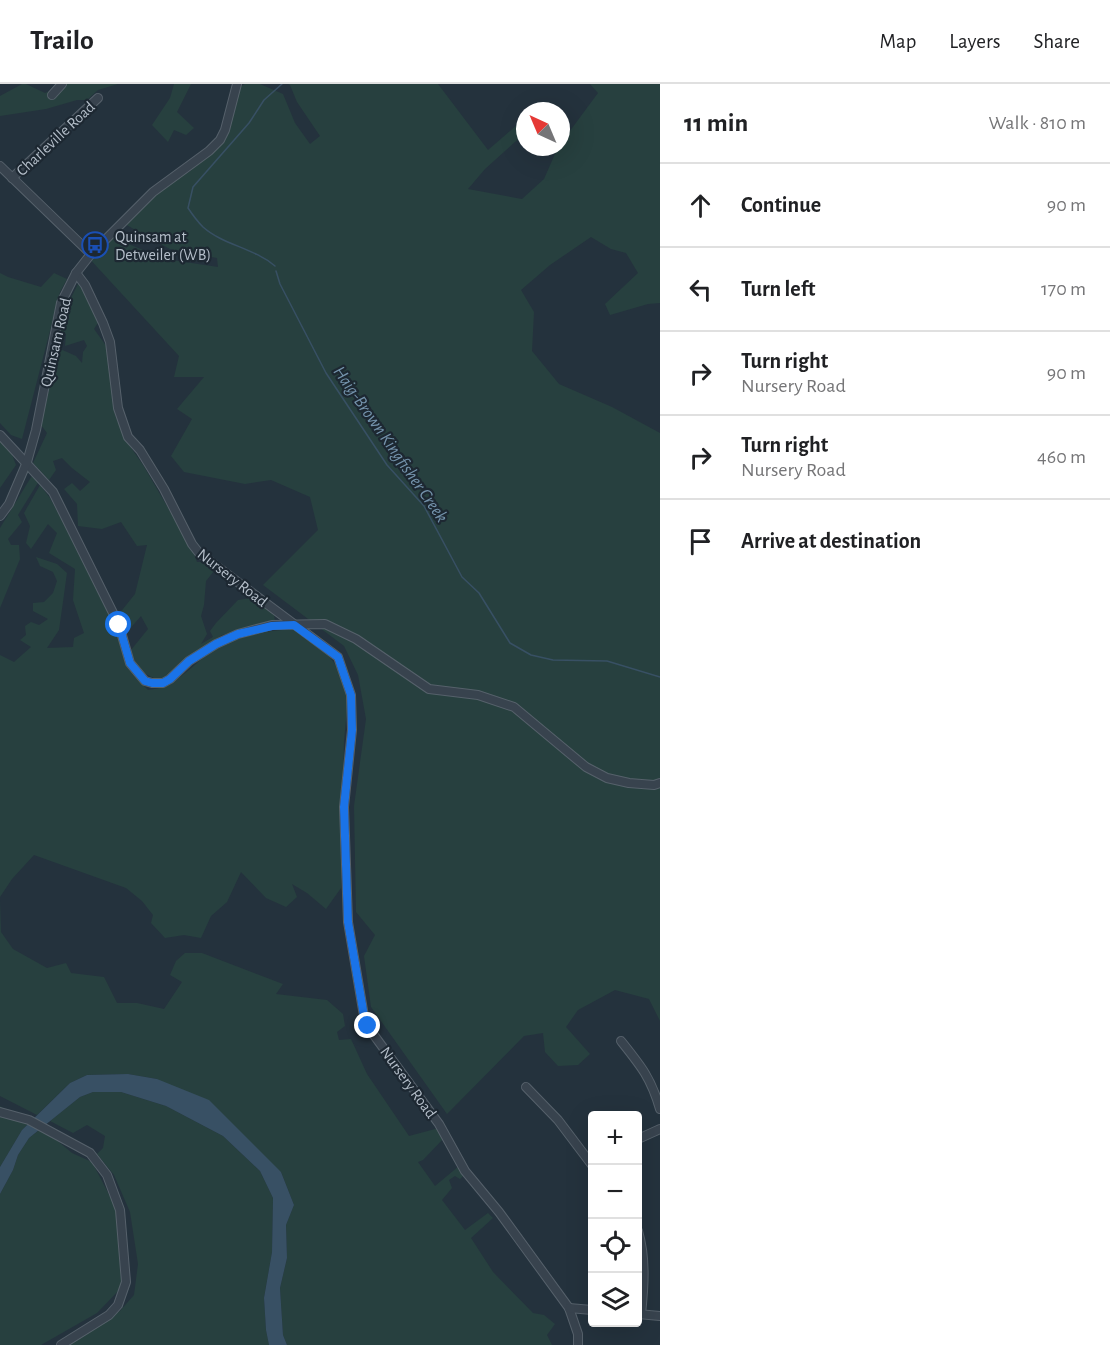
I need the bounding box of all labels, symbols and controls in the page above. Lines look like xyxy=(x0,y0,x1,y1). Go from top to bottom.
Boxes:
text: Trailo xyxy=(30,27,94,55)
text: Map xyxy=(880,31,916,52)
text: Layers xyxy=(949,31,1000,52)
text: Share xyxy=(1033,31,1080,52)
street label: Charleville Road xyxy=(13,99,98,179)
north arrow xyxy=(516,102,570,156)
text: 11 min xyxy=(684,110,748,136)
text: Walk · 810 m xyxy=(989,113,1086,133)
icon: ahead xyxy=(684,189,717,222)
text: Continue xyxy=(741,194,821,216)
text: 90 m xyxy=(1047,195,1086,215)
place label: Quinsam at Detweiler (WB) xyxy=(115,229,211,263)
bus stop icon: Quinsam at Detweiler (WB) xyxy=(80,230,110,260)
icon: left xyxy=(684,273,717,306)
text: Turn left xyxy=(741,278,815,300)
text: 170 m xyxy=(1041,279,1086,299)
street label: Quinsam Road xyxy=(38,296,75,389)
text: Turn right xyxy=(741,350,828,372)
icon: right xyxy=(684,357,717,390)
water label: Haig-Brown Kingfisher Creek xyxy=(330,363,451,526)
text: 90 m xyxy=(1047,363,1086,383)
text: Nursery Road xyxy=(741,376,846,396)
text: Turn right xyxy=(741,434,828,456)
icon: right xyxy=(684,441,717,474)
text: 460 m xyxy=(1037,447,1086,467)
text: Nursery Road xyxy=(741,460,846,480)
icon: arrive xyxy=(684,525,717,558)
text: Arrive at destination xyxy=(741,530,921,552)
street label: Nursery Road xyxy=(194,546,270,611)
route start xyxy=(105,611,131,637)
route end xyxy=(354,1012,380,1038)
street label: Nursery Road xyxy=(376,1044,439,1122)
map controls xyxy=(588,1111,642,1327)
button: + xyxy=(588,1111,642,1165)
button: − xyxy=(588,1165,642,1219)
button: locate xyxy=(588,1219,642,1273)
button: layers xyxy=(588,1273,642,1327)

